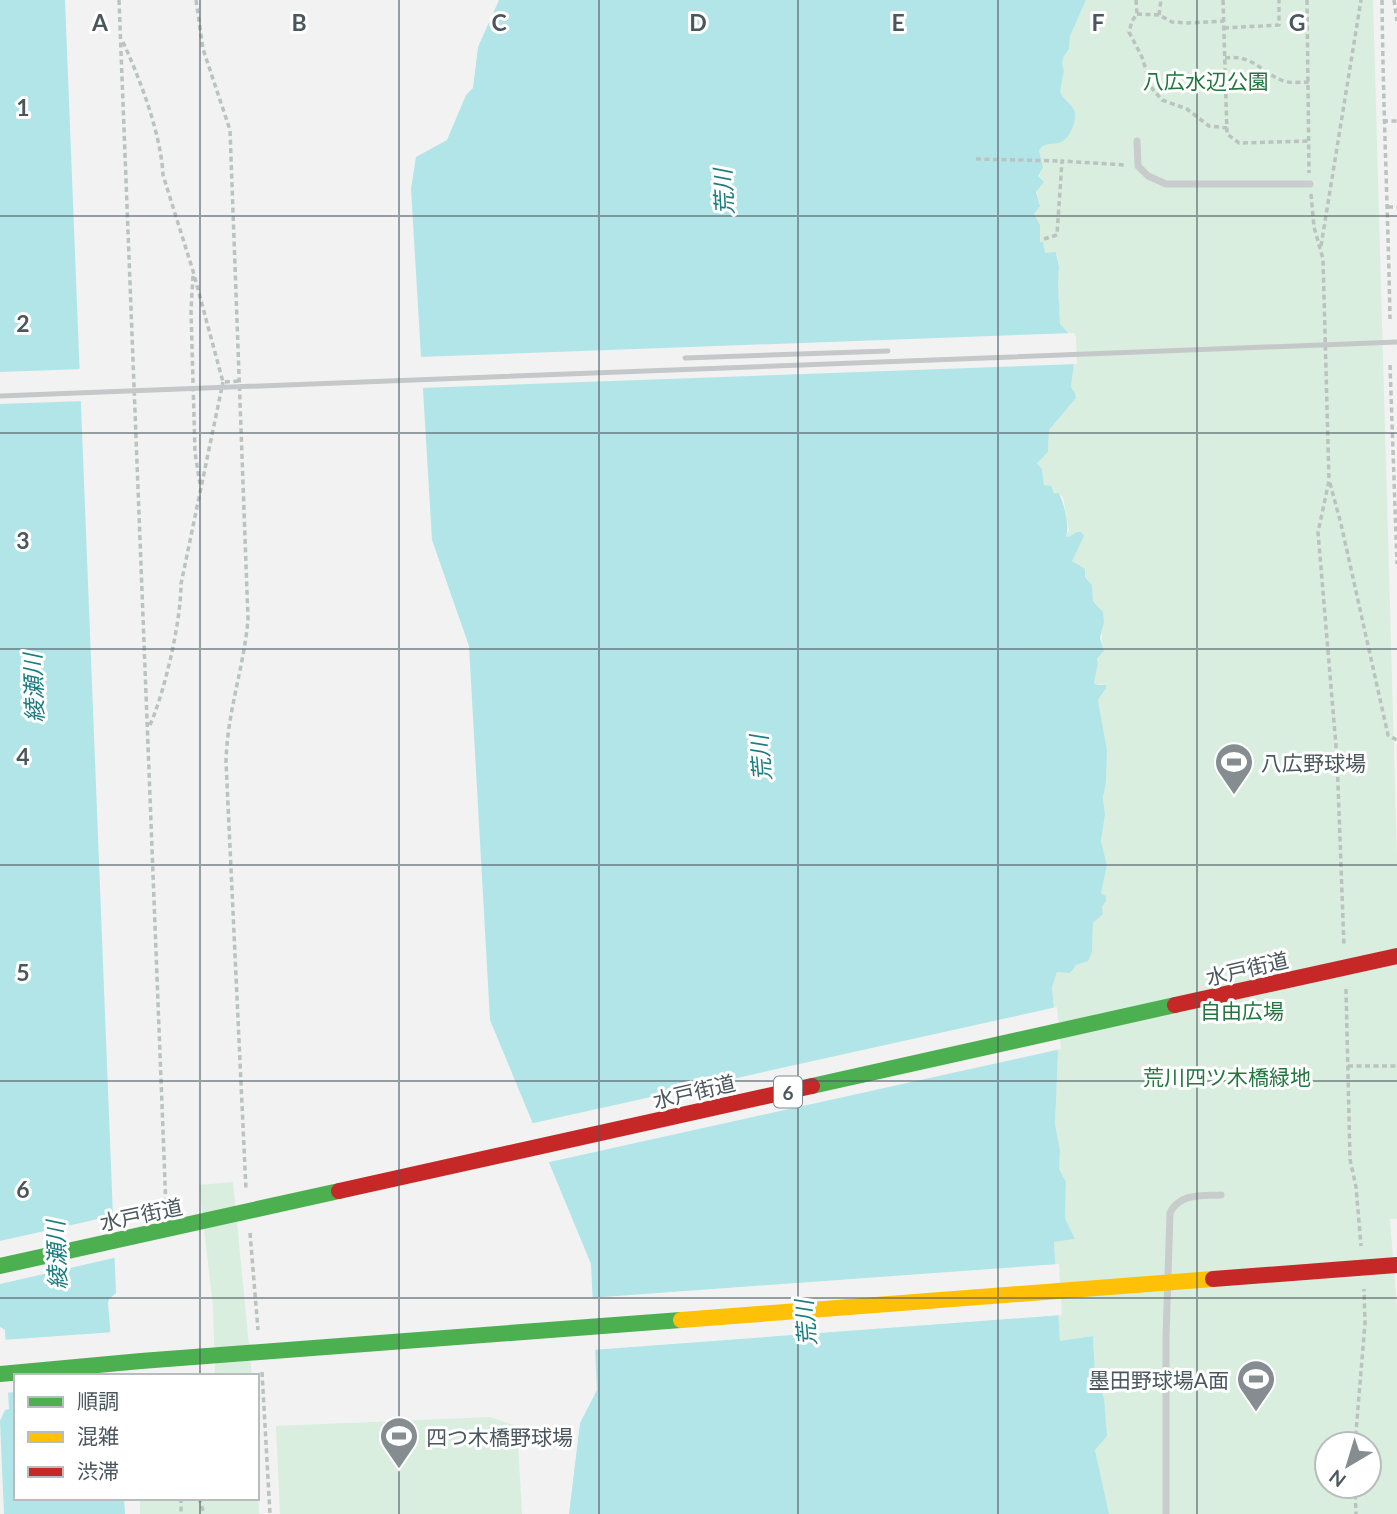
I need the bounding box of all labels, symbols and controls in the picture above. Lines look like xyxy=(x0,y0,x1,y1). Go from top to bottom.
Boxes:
text: A xyxy=(91,8,109,36)
text: B xyxy=(291,8,307,36)
text: C xyxy=(491,8,507,36)
text: D xyxy=(689,8,707,36)
text: E xyxy=(891,8,905,36)
text: F xyxy=(1091,8,1105,36)
text: G xyxy=(1289,8,1305,36)
park label: 八広水辺公園 xyxy=(1143,68,1269,93)
text: 1 xyxy=(16,93,30,121)
water label: 荒川 xyxy=(708,165,738,216)
text: 2 xyxy=(16,309,30,337)
text: 3 xyxy=(16,526,30,554)
water label: 綾瀬川 xyxy=(18,650,48,723)
water label: 荒川 xyxy=(744,731,776,782)
sports icon: 八広野球場 xyxy=(1213,741,1255,796)
text: 4 xyxy=(16,742,30,770)
place label: 八広野球場 xyxy=(1261,750,1366,775)
street label: 水戸街道 xyxy=(1203,946,1291,990)
text: 5 xyxy=(16,958,30,986)
park label: 自由広場 xyxy=(1200,998,1284,1023)
park label: 荒川四ツ木橋緑地 xyxy=(1143,1064,1311,1089)
street label: 水戸街道 xyxy=(650,1069,738,1113)
road number: 6 xyxy=(774,1076,802,1108)
text: 6 xyxy=(16,1175,30,1203)
street label: 水戸街道 xyxy=(97,1193,185,1235)
water label: 綾瀬川 xyxy=(41,1217,71,1290)
water label: 荒川 xyxy=(789,1296,821,1347)
sports icon: 墨田野球場A面 xyxy=(1235,1358,1277,1413)
place label: 墨田野球場A面 xyxy=(1089,1367,1229,1392)
legend xyxy=(14,1374,259,1500)
text: 順調 xyxy=(77,1388,119,1413)
sports icon: 四つ木橋野球場 xyxy=(378,1415,420,1470)
text: 混雑 xyxy=(77,1423,119,1448)
place label: 四つ木橋野球場 xyxy=(426,1424,573,1449)
north arrow xyxy=(1313,1430,1383,1500)
text: 渋滞 xyxy=(77,1458,119,1483)
text: N xyxy=(1324,1465,1350,1492)

